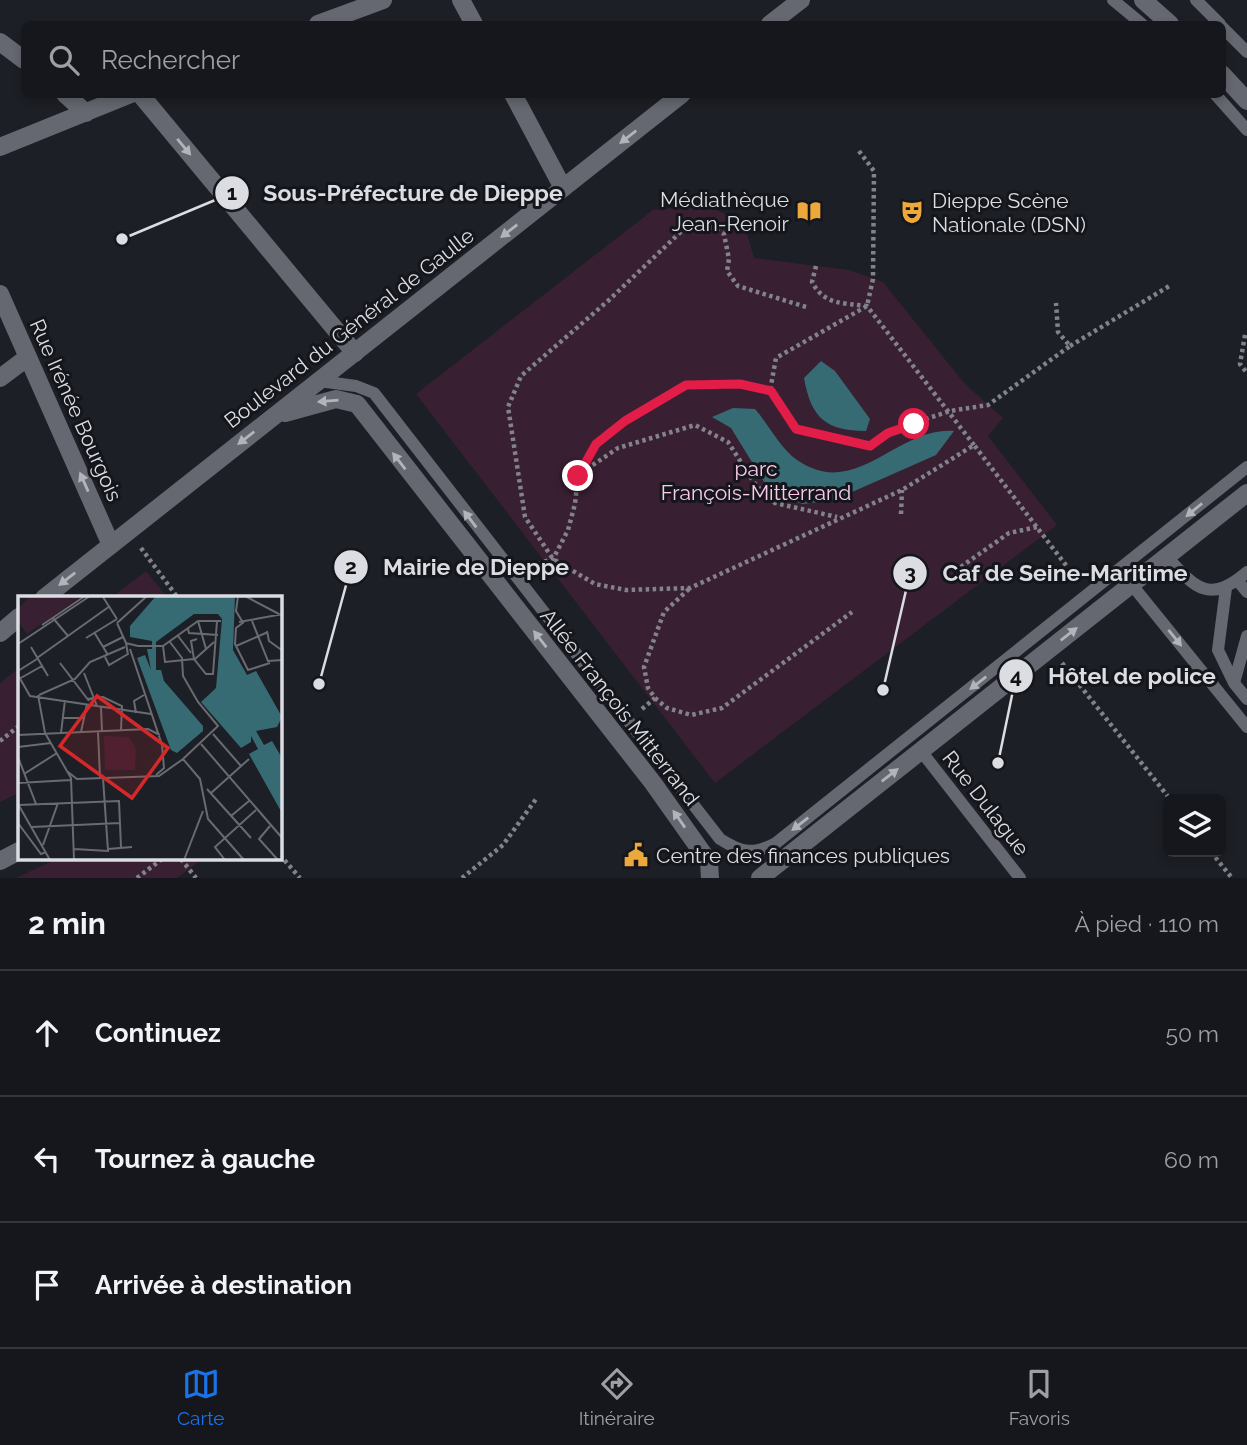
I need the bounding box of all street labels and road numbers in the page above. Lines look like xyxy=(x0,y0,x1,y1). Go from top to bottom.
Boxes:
street label: Boulevard du Général de Gaulle xyxy=(219,223,479,433)
street label: Rue Irénée Bourgois xyxy=(25,315,127,505)
street label: Allée François Mitterrand xyxy=(535,604,705,810)
street label: Rue Dulague xyxy=(937,746,1035,860)

